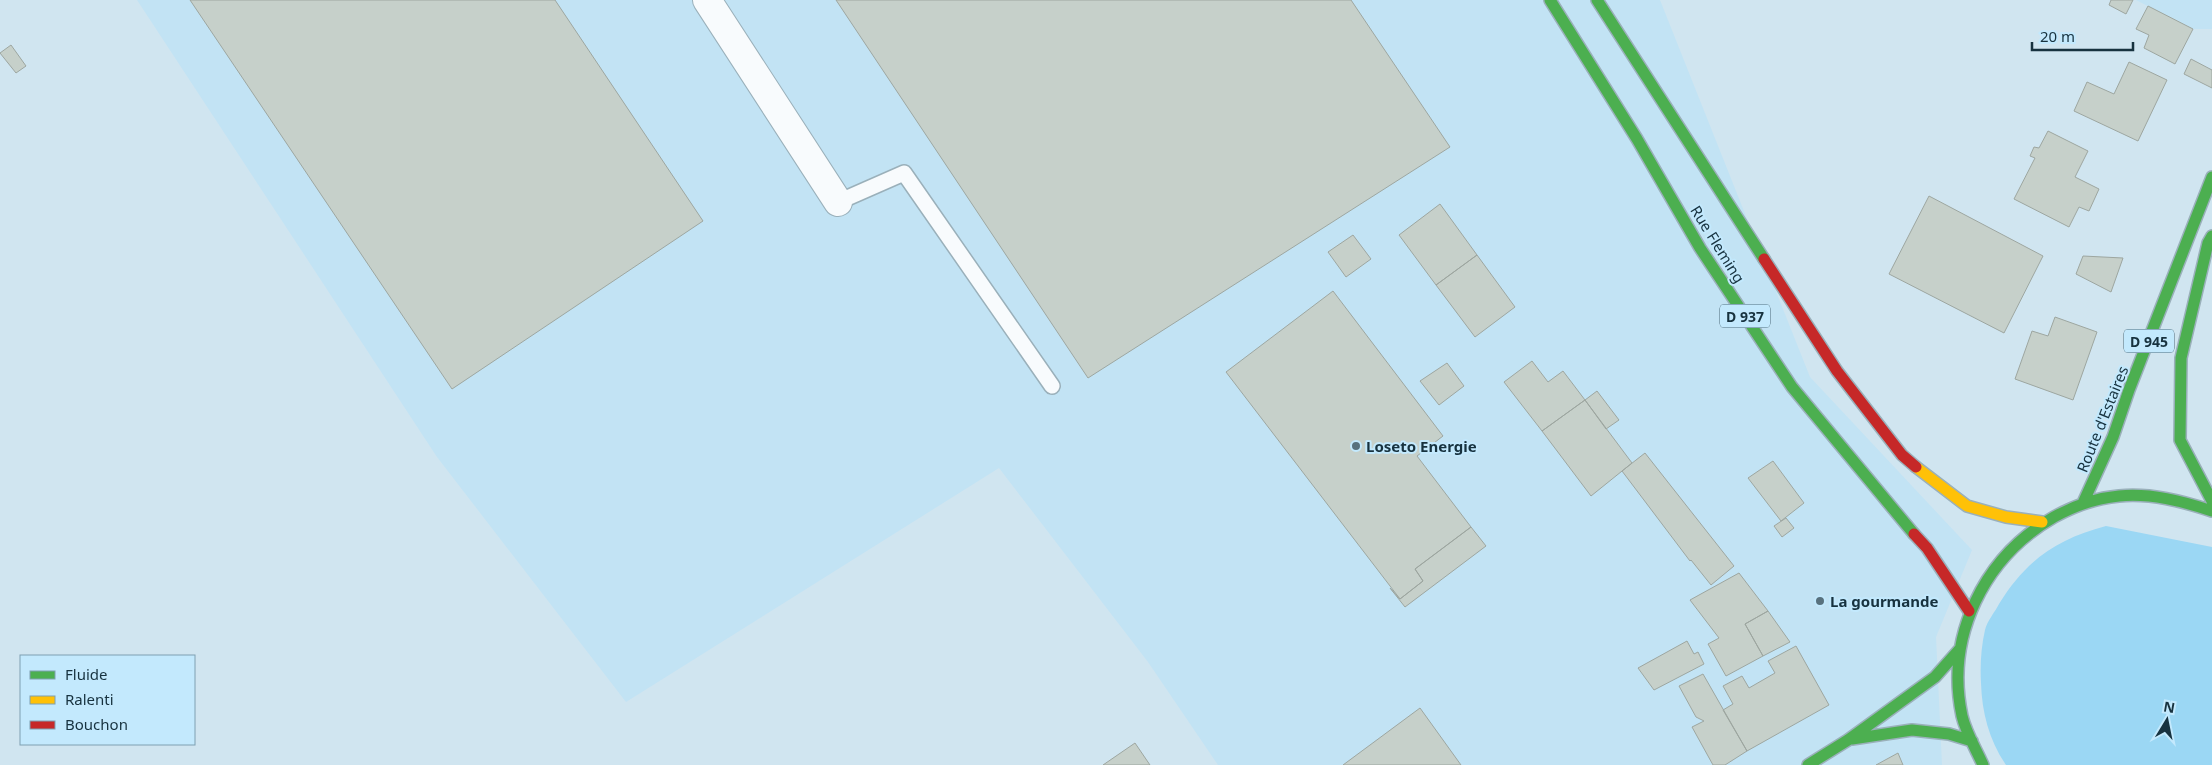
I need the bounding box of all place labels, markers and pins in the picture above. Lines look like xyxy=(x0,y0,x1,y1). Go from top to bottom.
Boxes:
place label: Loseto Energie xyxy=(1366,436,1477,456)
marker: Loseto Energie xyxy=(1350,440,1362,452)
place label: La gourmande xyxy=(1830,591,1938,611)
marker: La gourmande xyxy=(1814,595,1826,607)

